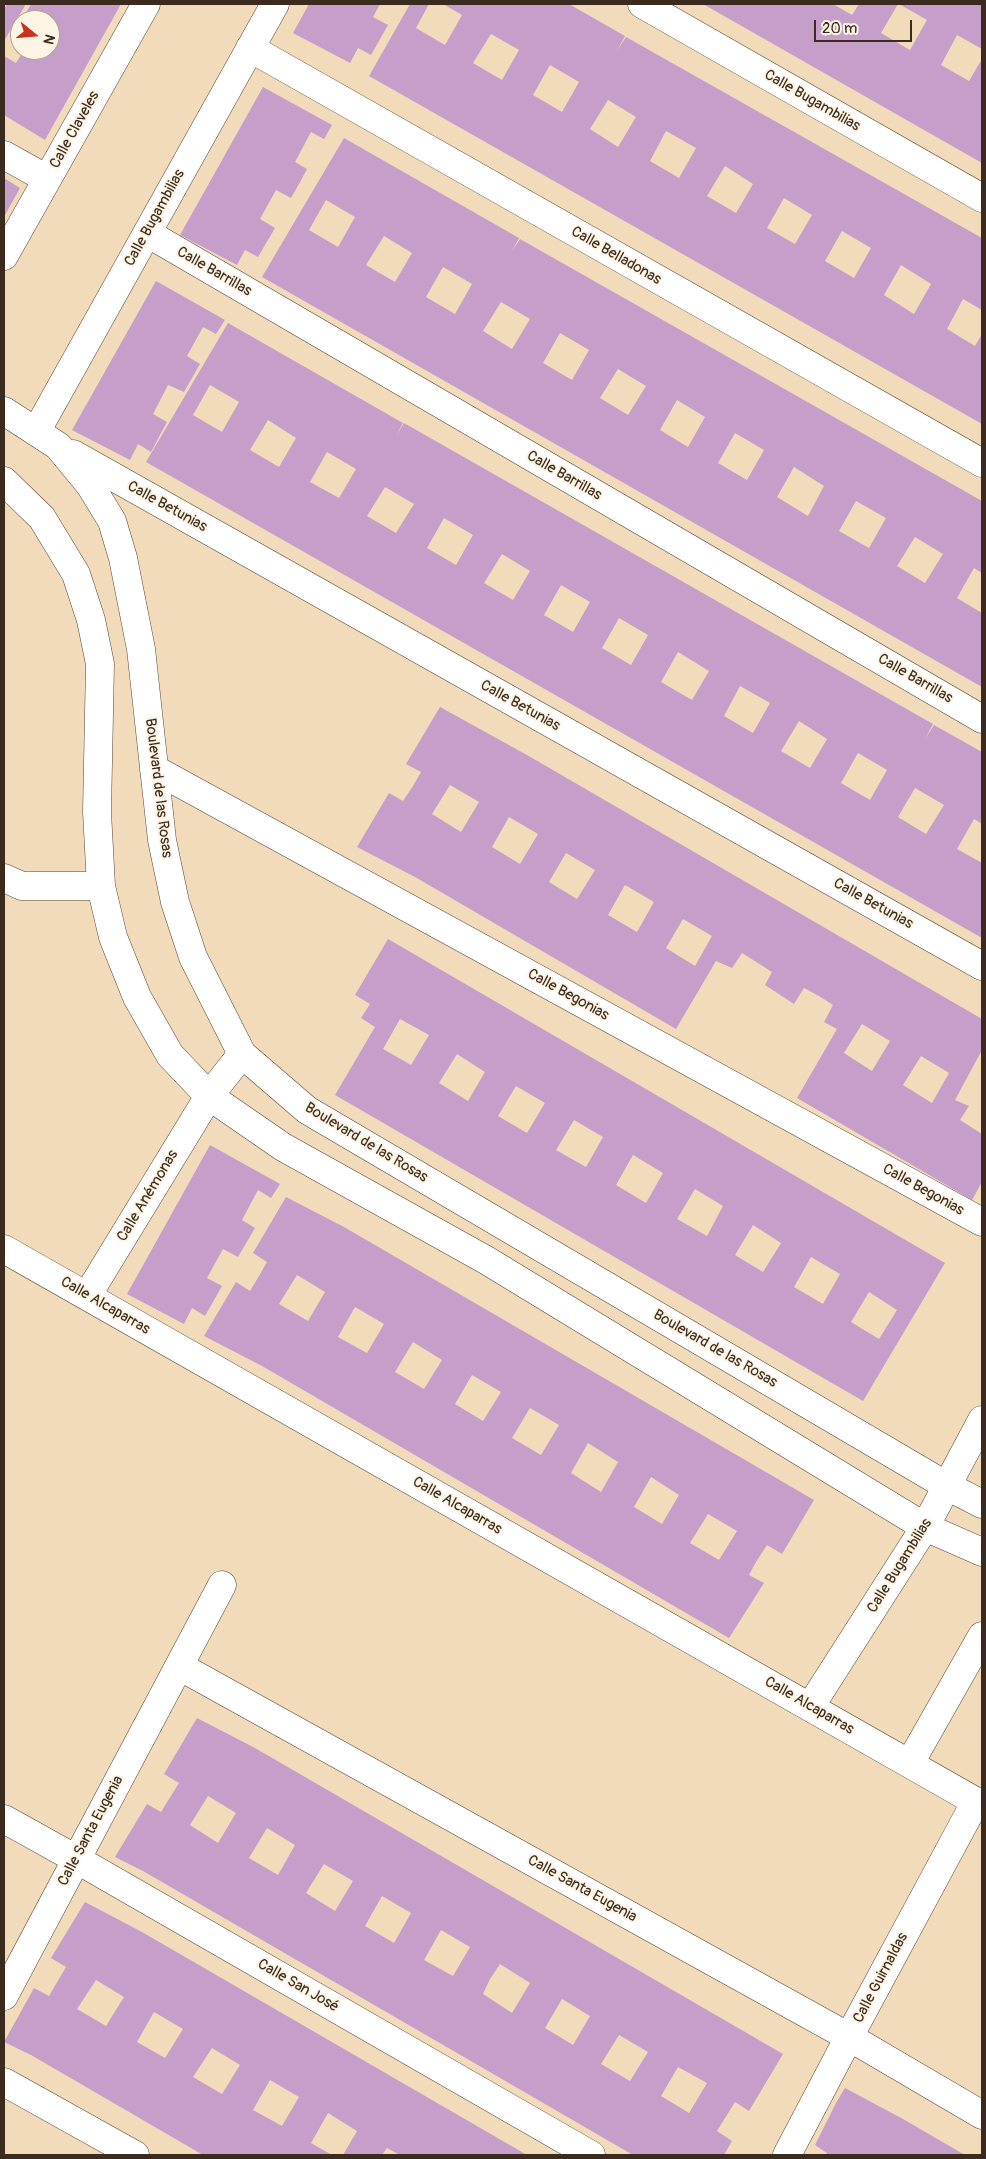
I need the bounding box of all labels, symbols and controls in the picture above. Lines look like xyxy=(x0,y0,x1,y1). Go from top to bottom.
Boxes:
north arrow xyxy=(10,10,60,60)
scale bar xyxy=(816,10,914,42)
text: 20 m xyxy=(822,19,857,38)
text: N xyxy=(39,32,58,46)
street label: Calle Bugambilias xyxy=(761,66,863,136)
street label: Calle Claveles xyxy=(46,88,104,172)
street label: Calle Bugambilias xyxy=(121,166,189,270)
street label: Calle Belladonas xyxy=(568,223,664,289)
street label: Calle Barrillas xyxy=(173,243,255,301)
street label: Calle Barrillas xyxy=(523,447,605,505)
street label: Calle Betunias xyxy=(124,478,210,536)
street label: Calle Barrillas xyxy=(874,650,956,708)
street label: Calle Betunias xyxy=(477,677,563,735)
street label: Boulevard de las Rosas xyxy=(141,717,175,859)
street label: Calle Betunias xyxy=(830,875,916,933)
street label: Calle Begonias xyxy=(524,965,612,1025)
street label: Boulevard de las Rosas xyxy=(301,1099,431,1187)
street label: Calle Anémonas xyxy=(114,1147,182,1245)
street label: Calle Begonias xyxy=(879,1160,967,1220)
street label: Calle Alcaparras xyxy=(57,1273,153,1339)
street label: Boulevard de las Rosas xyxy=(650,1306,780,1392)
street label: Calle Alcaparras xyxy=(409,1473,505,1539)
street label: Calle Bugambilias xyxy=(864,1515,936,1617)
street label: Calle Alcaparras xyxy=(761,1673,857,1739)
street label: Calle Santa Eugenia xyxy=(54,1773,128,1889)
street label: Calle Santa Eugenia xyxy=(524,1852,640,1926)
street label: Calle Guirnaldas xyxy=(850,1930,912,2026)
street label: Calle San José xyxy=(254,1955,342,2017)

